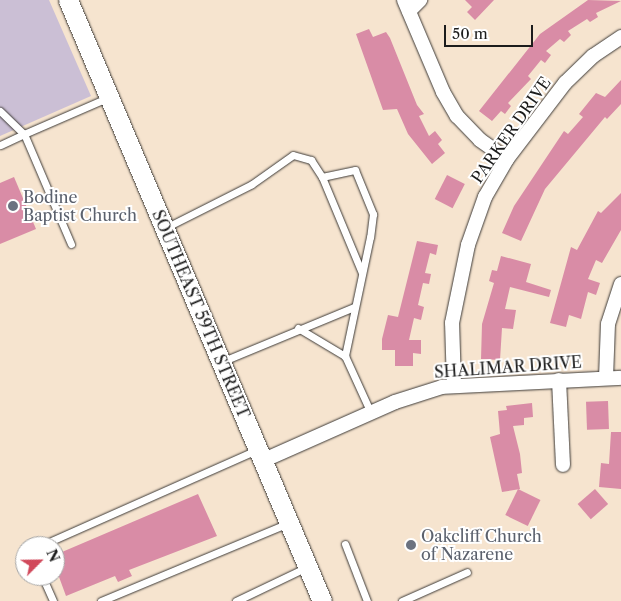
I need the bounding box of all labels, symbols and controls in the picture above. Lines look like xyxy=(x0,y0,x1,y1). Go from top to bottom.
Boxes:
scale bar xyxy=(446,15,535,47)
text: 50 m xyxy=(452,24,488,43)
street label: PARKER DRIVE xyxy=(467,73,555,187)
place label: Bodine Baptist Church xyxy=(23,187,137,225)
marker: Bodine Baptist Church xyxy=(7,200,19,212)
street label: SOUTHEAST 59TH STREET xyxy=(148,207,254,421)
street label: SHALIMAR DRIVE xyxy=(433,352,583,382)
place label: Oakcliff Church of Nazarene xyxy=(421,526,542,564)
north arrow xyxy=(15,536,65,586)
marker: Oakcliff Church of Nazarene xyxy=(405,539,417,551)
text: N xyxy=(42,546,64,565)

